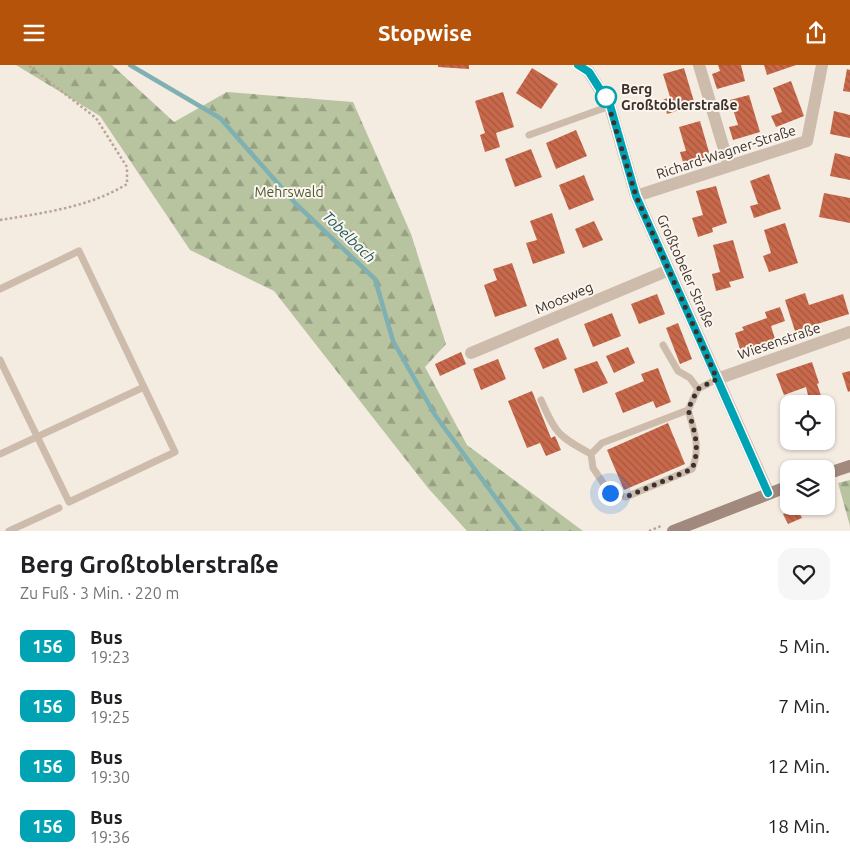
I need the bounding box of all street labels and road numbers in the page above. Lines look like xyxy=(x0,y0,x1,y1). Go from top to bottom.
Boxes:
street label: Richard-Wagner-Straße xyxy=(654,122,798,182)
street label: Großtobeler Straße xyxy=(654,212,718,330)
street label: Moosweg xyxy=(533,279,595,317)
street label: Wiesenstraße xyxy=(736,319,822,363)

